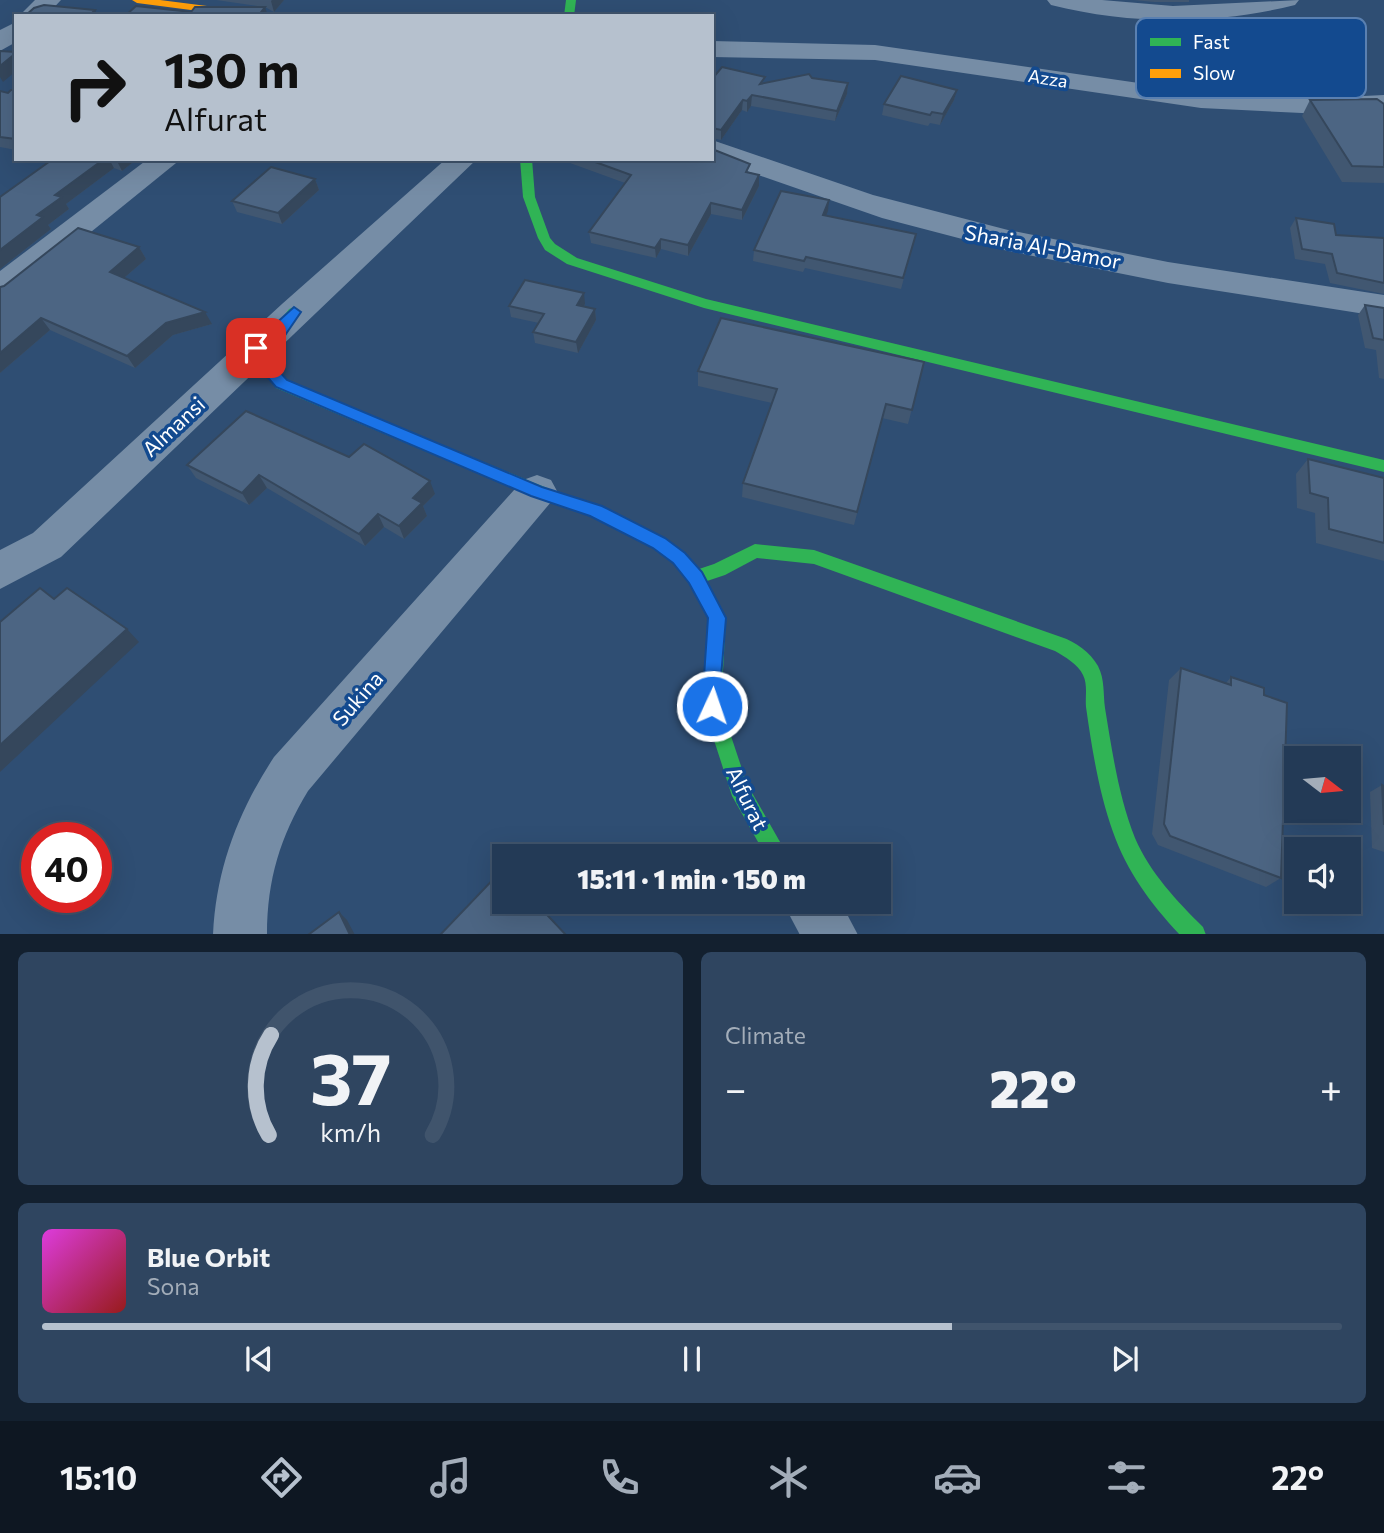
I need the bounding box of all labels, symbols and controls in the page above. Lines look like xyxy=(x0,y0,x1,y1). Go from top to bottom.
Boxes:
legend xyxy=(1136,18,1366,98)
text: Fast xyxy=(1193,30,1230,53)
text: 130 m xyxy=(164,38,299,98)
icon: right xyxy=(49,42,140,133)
text: Slow xyxy=(1193,61,1235,84)
street label: Azza xyxy=(1027,64,1069,92)
text: Alfurat xyxy=(164,98,267,138)
street label: Sharia Al-Damor xyxy=(963,219,1123,273)
pin xyxy=(226,318,286,378)
icon: arrive xyxy=(237,329,275,367)
street label: Almansi xyxy=(137,391,209,461)
street label: Sukina xyxy=(327,666,387,730)
position arrow xyxy=(675,669,749,743)
north arrow xyxy=(1284,746,1362,822)
map controls xyxy=(1284,746,1361,914)
street label: Alfurat xyxy=(722,762,774,834)
speed limit sign: 40 xyxy=(21,822,112,913)
button: sound xyxy=(1284,837,1361,914)
text: 15:11 · 1 min · 150 m xyxy=(577,863,806,894)
text: Climate xyxy=(725,1021,806,1049)
text: 37 xyxy=(310,1031,391,1120)
text: 22° xyxy=(989,1055,1077,1119)
text: − xyxy=(725,1064,747,1111)
text: + xyxy=(1320,1064,1342,1111)
text: km/h xyxy=(320,1116,381,1146)
text: Blue Orbit xyxy=(147,1241,270,1272)
text: Sona xyxy=(147,1272,199,1300)
icon: previous xyxy=(240,1340,278,1378)
icon: pause xyxy=(673,1340,711,1378)
icon: next xyxy=(1106,1340,1144,1378)
icon: directions xyxy=(257,1453,306,1502)
icon: music xyxy=(426,1453,475,1502)
icon: phone xyxy=(595,1453,644,1502)
icon: climate xyxy=(764,1453,813,1502)
icon: car xyxy=(933,1453,982,1502)
icon: filters xyxy=(1102,1453,1151,1502)
text: 15:10 xyxy=(60,1457,137,1497)
text: 22° xyxy=(1271,1457,1324,1497)

